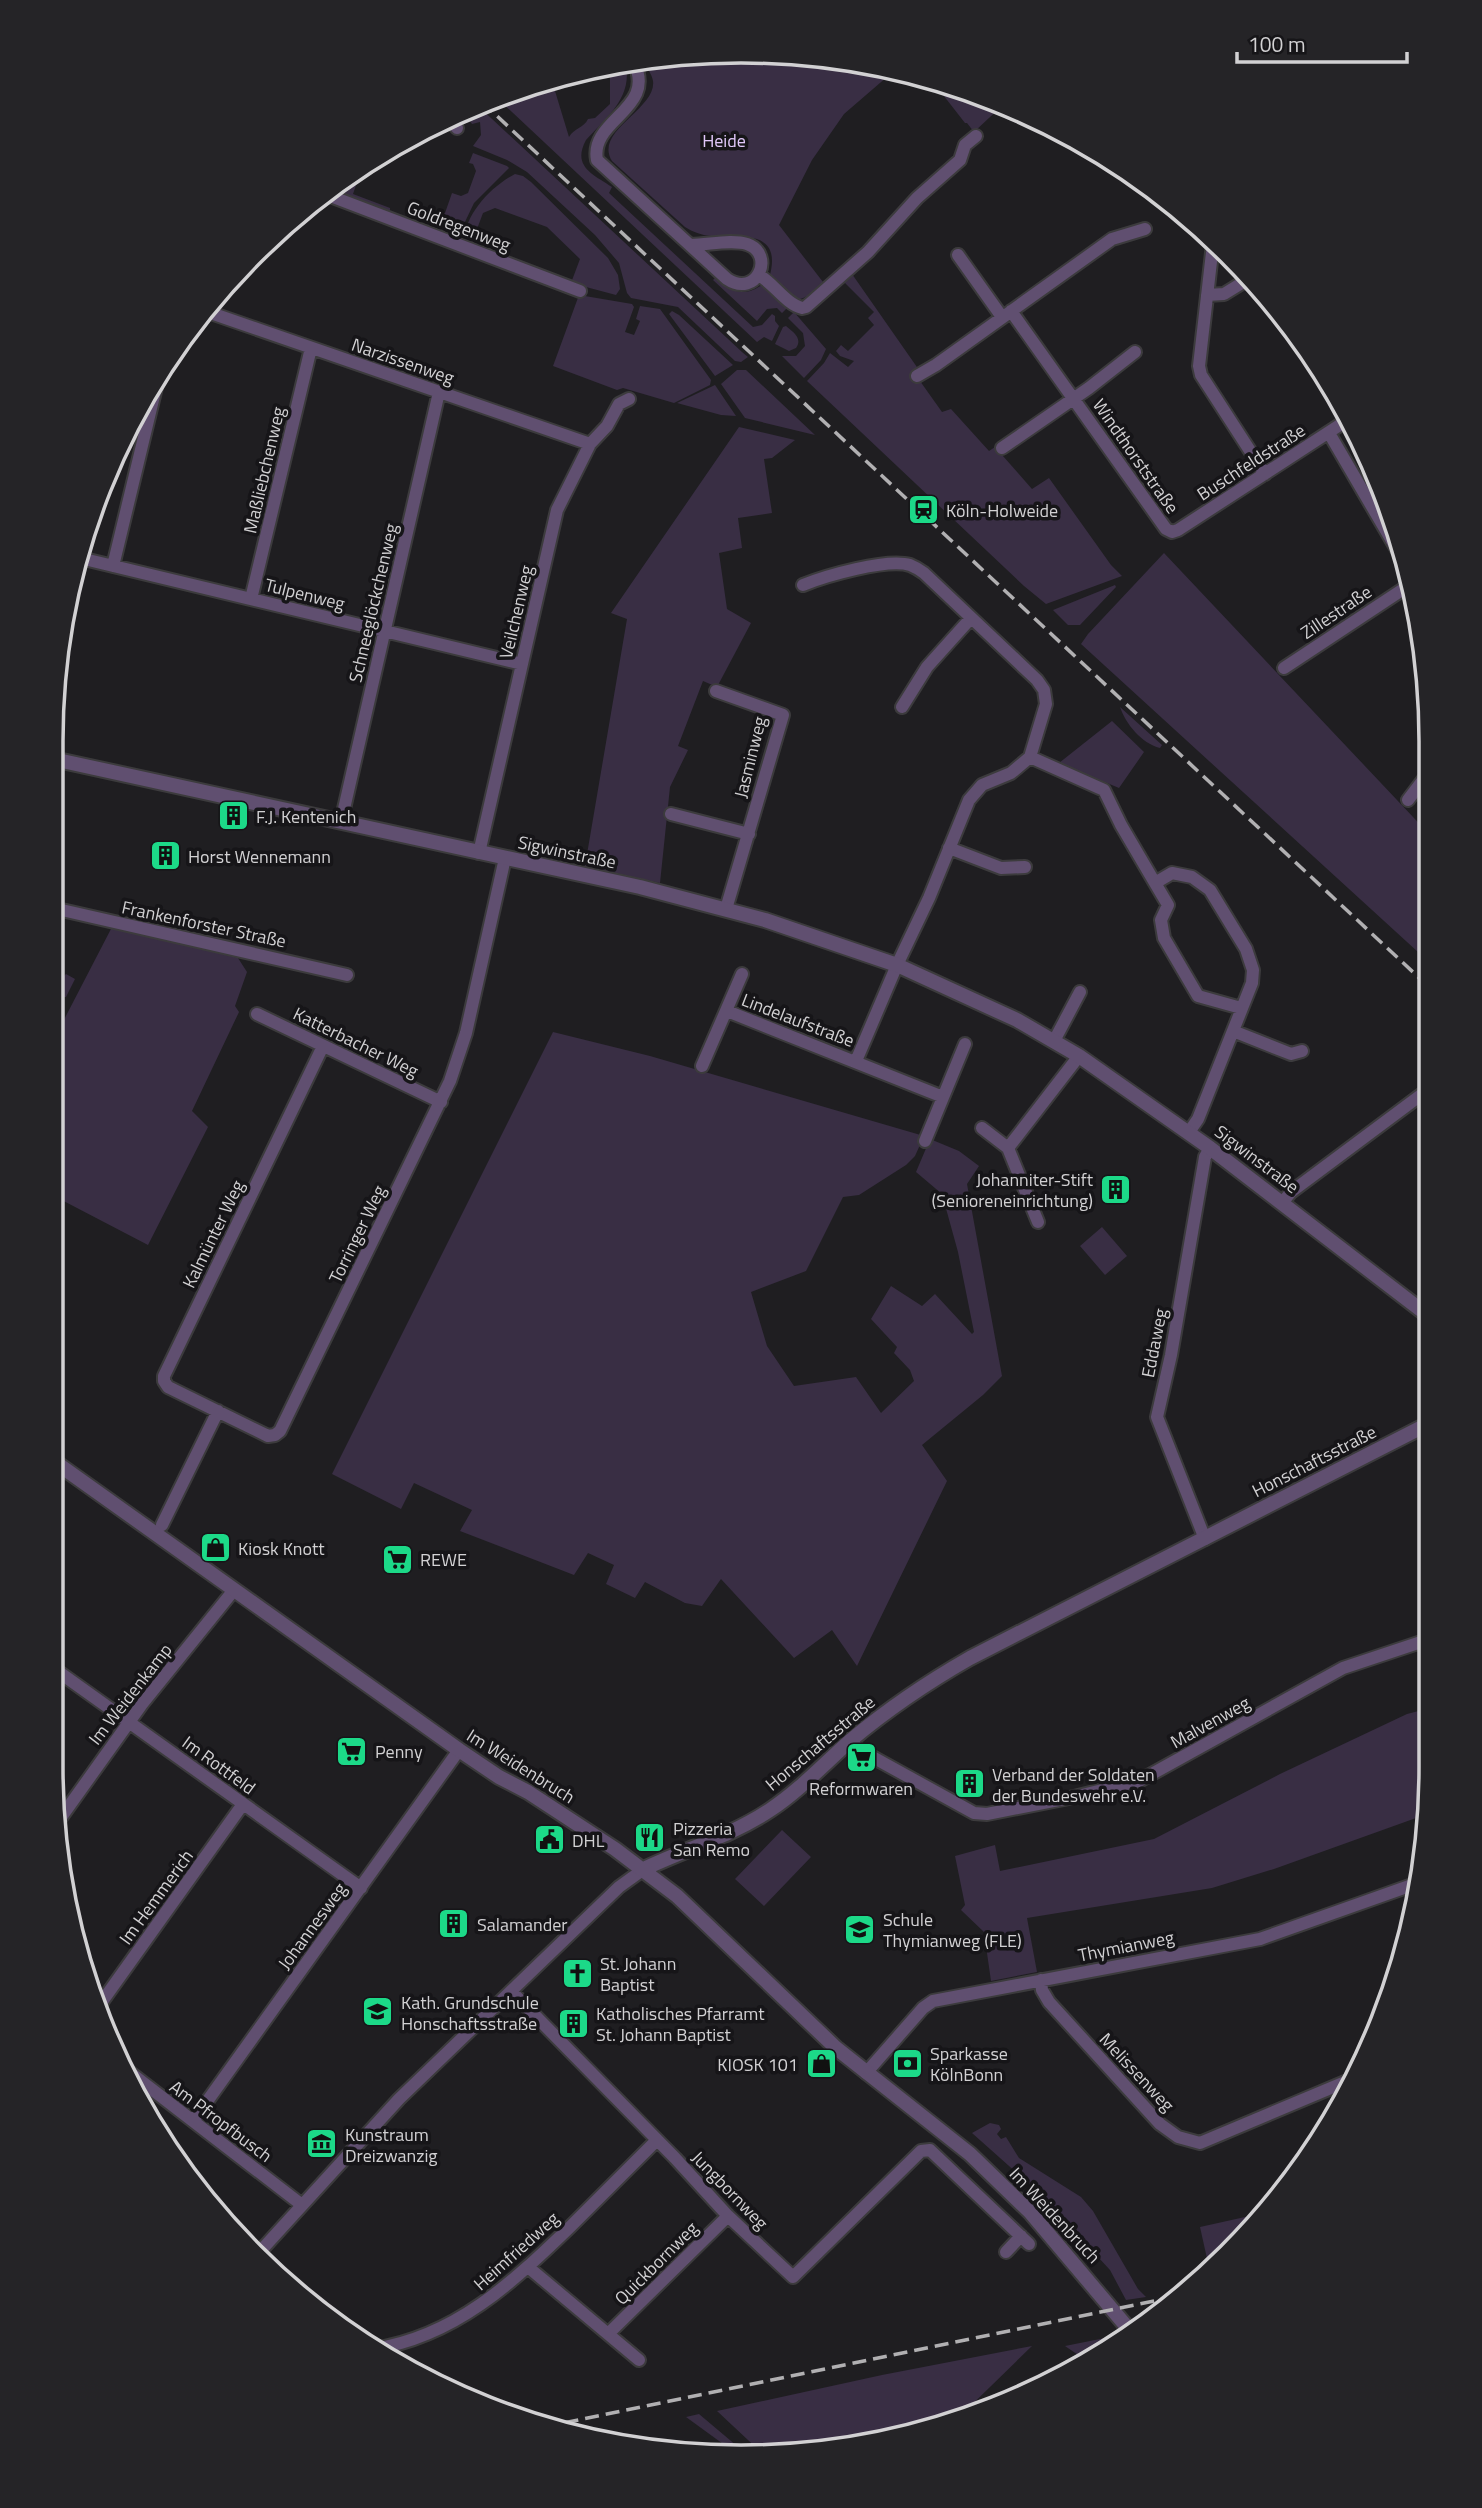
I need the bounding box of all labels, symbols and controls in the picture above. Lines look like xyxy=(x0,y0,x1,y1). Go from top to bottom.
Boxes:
scale bar xyxy=(1237,21,1407,65)
text: 100 m xyxy=(1248,28,1305,60)
park label: Heide xyxy=(702,127,746,154)
street label: Goldregenweg xyxy=(403,194,515,258)
street label: Narzissenweg xyxy=(348,331,458,391)
street label: Windthorststraße xyxy=(1086,393,1186,519)
street label: Maßliebchenweg xyxy=(236,404,292,536)
street label: Buschfeldstraße xyxy=(1191,417,1311,507)
station icon: Köln-Holweide xyxy=(906,493,940,527)
place label: Köln-Holweide xyxy=(946,497,1058,524)
street label: Schneeglöckchenweg xyxy=(342,521,404,685)
street label: Veilchenweg xyxy=(492,563,540,661)
street label: Tulpenweg xyxy=(262,571,348,617)
street label: Zillestraße xyxy=(1295,578,1377,646)
street label: Jasminweg xyxy=(727,713,773,801)
building icon: F.J. Kentenich xyxy=(216,799,250,833)
place label: F.J. Kentenich xyxy=(256,803,356,830)
street label: Sigwinstraße xyxy=(515,828,619,876)
building icon: Horst Wennemann xyxy=(148,839,182,873)
place label: Horst Wennemann xyxy=(188,843,331,870)
street label: Frankenforster Straße xyxy=(119,893,289,955)
street label: Lindelaufstraße xyxy=(738,986,858,1054)
street label: Katterbacher Weg xyxy=(289,1000,423,1084)
street label: Sigwinstraße xyxy=(1209,1118,1305,1200)
place label: Johanniter-Stift (Senioreneinrichtung) xyxy=(932,1166,1094,1214)
building icon: Johanniter-Stift (Senioreneinrichtung) xyxy=(1099,1172,1133,1206)
street label: Kalmünter Weg xyxy=(175,1175,251,1293)
street label: Torringer Weg xyxy=(322,1181,392,1287)
street label: Eddaweg xyxy=(1134,1306,1174,1380)
street label: Honschaftsstraße xyxy=(1247,1418,1381,1504)
shop icon: Kiosk Knott xyxy=(198,1531,232,1565)
place label: Kiosk Knott xyxy=(238,1535,325,1562)
supermarket icon: REWE xyxy=(380,1542,414,1576)
place label: REWE xyxy=(420,1546,467,1573)
street label: Im Weidenkamp xyxy=(82,1637,178,1751)
street label: Honschaftsstraße xyxy=(759,1689,881,1797)
street label: Malvenweg xyxy=(1165,1689,1255,1755)
street label: Im Weidenbruch xyxy=(462,1722,580,1810)
street label: Im Rottfeld xyxy=(177,1729,261,1801)
supermarket icon: Penny xyxy=(335,1734,369,1768)
place label: Penny xyxy=(375,1738,423,1765)
supermarket icon: Reformwaren xyxy=(844,1740,878,1774)
place label: Verband der Soldaten der Bundeswehr e.V. xyxy=(992,1761,1155,1809)
building icon: Verband der Soldaten der Bundeswehr e.V. xyxy=(952,1767,986,1801)
place label: Reformwaren xyxy=(809,1775,913,1802)
place label: Pizzeria San Remo xyxy=(673,1815,750,1863)
restaurant icon: Pizzeria San Remo xyxy=(633,1821,667,1855)
public building icon: DHL xyxy=(532,1823,566,1857)
place label: DHL xyxy=(572,1827,605,1854)
street label: Im Hemmerich xyxy=(112,1844,200,1950)
street label: Johannesweg xyxy=(271,1877,353,1975)
place label: Schule Thymianweg (FLE) xyxy=(883,1906,1022,1954)
building icon: Salamander xyxy=(437,1907,471,1941)
place label: Salamander xyxy=(477,1911,568,1938)
school or university icon: Schule Thymianweg (FLE) xyxy=(843,1912,877,1946)
street label: Thymianweg xyxy=(1076,1923,1176,1969)
place label: St. Johann Baptist xyxy=(600,1950,676,1998)
church icon: St. Johann Baptist xyxy=(560,1956,594,1990)
place label: Kath. Grundschule Honschaftsstraße xyxy=(401,1989,539,2037)
school or university icon: Kath. Grundschule Honschaftsstraße xyxy=(361,1995,395,2029)
place label: Katholisches Pfarramt St. Johann Baptist xyxy=(596,2000,765,2048)
building icon: Katholisches Pfarramt St. Johann Baptist xyxy=(556,2006,590,2040)
street label: Melissenweg xyxy=(1093,2026,1181,2118)
place label: Sparkasse KölnBonn xyxy=(930,2040,1008,2088)
bank icon: Sparkasse KölnBonn xyxy=(890,2046,924,2080)
shop icon: KIOSK 101 xyxy=(804,2047,838,2081)
place label: KIOSK 101 xyxy=(717,2051,798,2078)
street label: Am Pfropfbusch xyxy=(164,2073,278,2169)
place label: Kunstraum Dreizwanzig xyxy=(345,2121,438,2169)
museum icon: Kunstraum Dreizwanzig xyxy=(305,2127,339,2161)
street label: Jungbornweg xyxy=(685,2145,775,2235)
street label: Im Weidenbruch xyxy=(1003,2161,1107,2269)
street label: Heimfriedweg xyxy=(467,2205,565,2297)
street label: Quickbornweg xyxy=(608,2215,704,2311)

